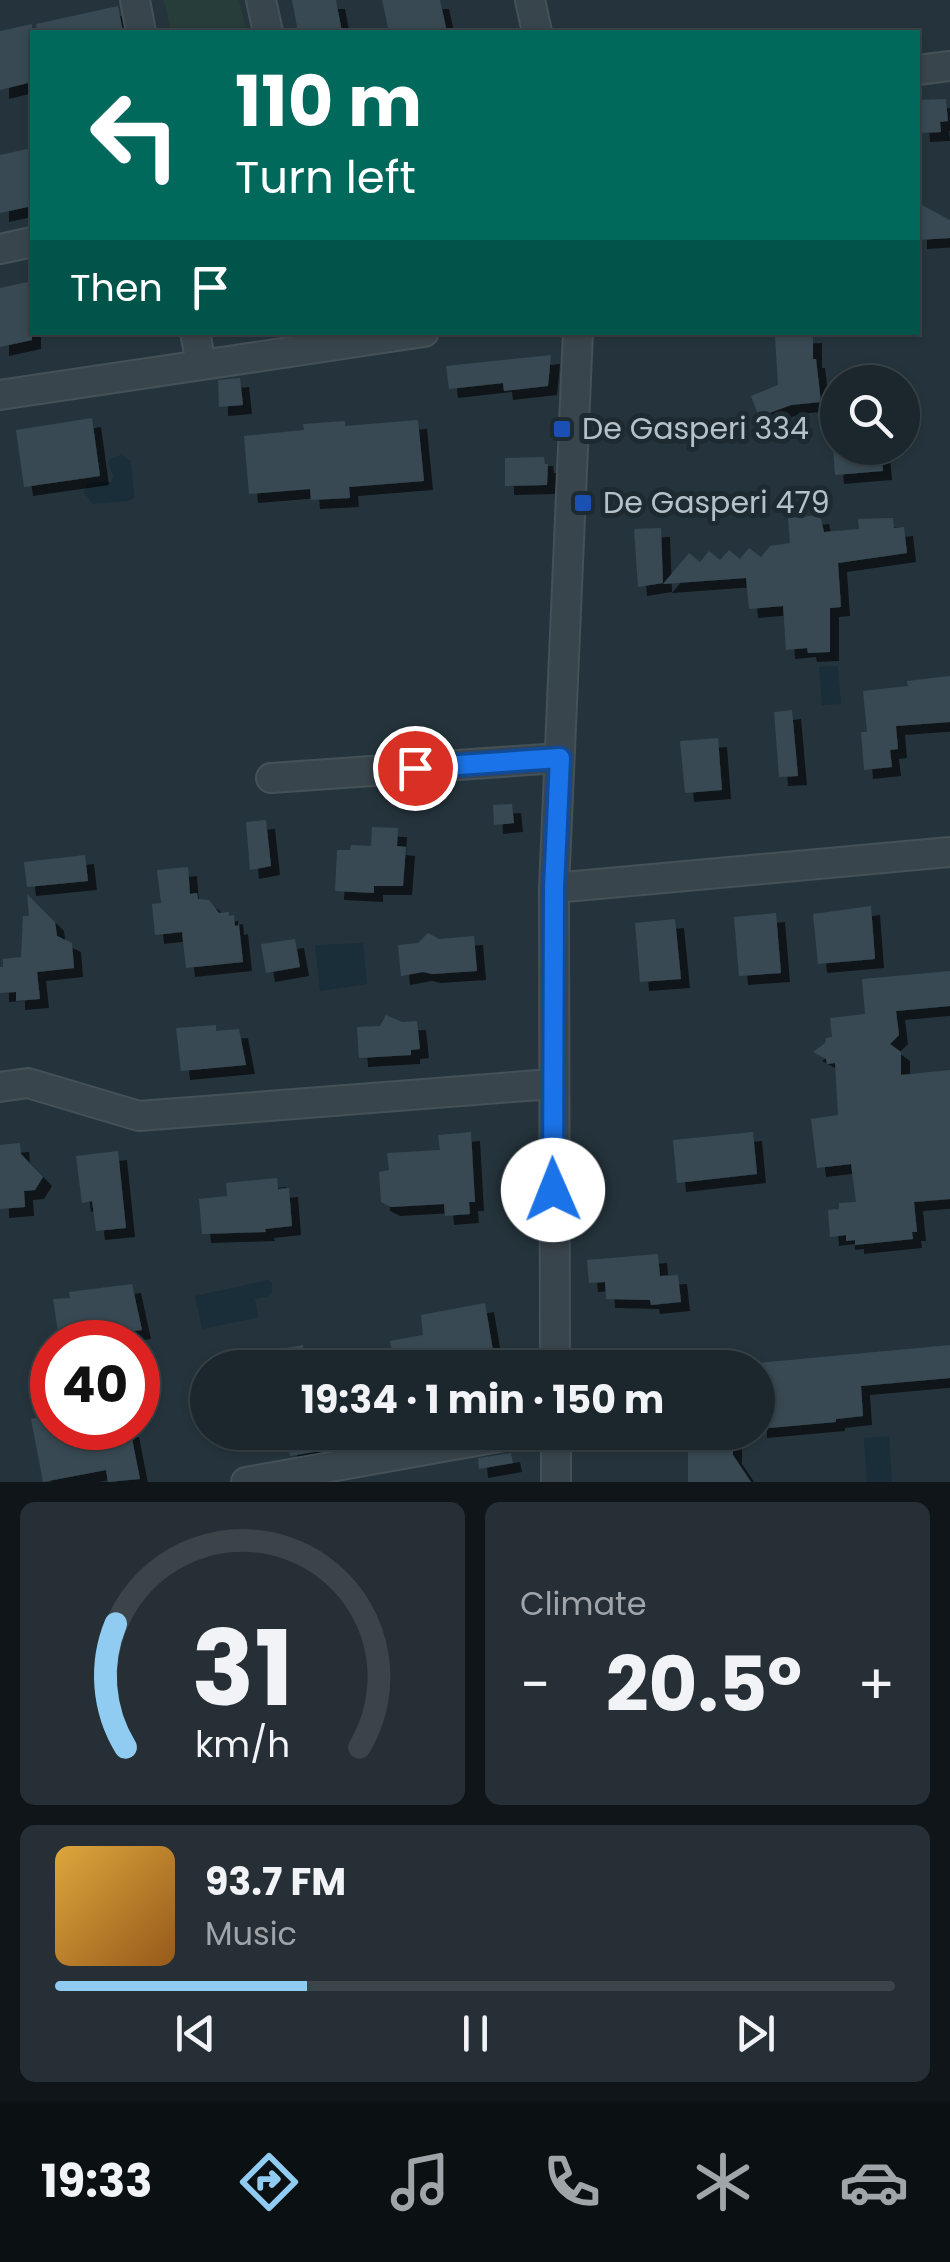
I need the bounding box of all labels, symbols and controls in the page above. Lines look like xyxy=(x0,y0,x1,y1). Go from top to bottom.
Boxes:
text: 110 m xyxy=(235,52,422,151)
icon: left xyxy=(70,70,200,200)
text: Turn left xyxy=(235,146,416,209)
icon: arrive xyxy=(183,260,238,315)
text: Then xyxy=(70,261,163,314)
map controls xyxy=(820,365,920,465)
button: search xyxy=(820,365,920,465)
place label: De Gasperi 334 xyxy=(582,407,809,450)
marker: De Gasperi 334 xyxy=(551,418,573,440)
place label: De Gasperi 479 xyxy=(603,481,830,524)
marker: De Gasperi 479 xyxy=(572,492,594,514)
pin xyxy=(373,726,458,811)
icon: arrive xyxy=(388,741,443,796)
position arrow xyxy=(501,1138,605,1242)
speed limit sign: 40 xyxy=(30,1320,160,1450)
text: 19:34 · 1 min · 150 m xyxy=(301,1373,664,1426)
text: Climate xyxy=(520,1581,647,1626)
text: 31 xyxy=(191,1596,294,1741)
text: 20.5° xyxy=(606,1632,802,1737)
text: − xyxy=(520,1646,550,1723)
text: + xyxy=(857,1646,895,1723)
text: km/h xyxy=(195,1719,290,1770)
text: 93.7 FM xyxy=(205,1855,346,1908)
text: Music xyxy=(205,1911,297,1956)
icon: previous xyxy=(168,2006,223,2061)
icon: pause xyxy=(448,2006,503,2061)
icon: next xyxy=(728,2006,783,2061)
icon: directions xyxy=(234,2147,304,2217)
icon: music xyxy=(385,2147,455,2217)
icon: phone xyxy=(537,2147,607,2217)
icon: climate xyxy=(688,2147,758,2217)
icon: car xyxy=(839,2147,909,2217)
text: 19:33 xyxy=(41,2150,153,2213)

